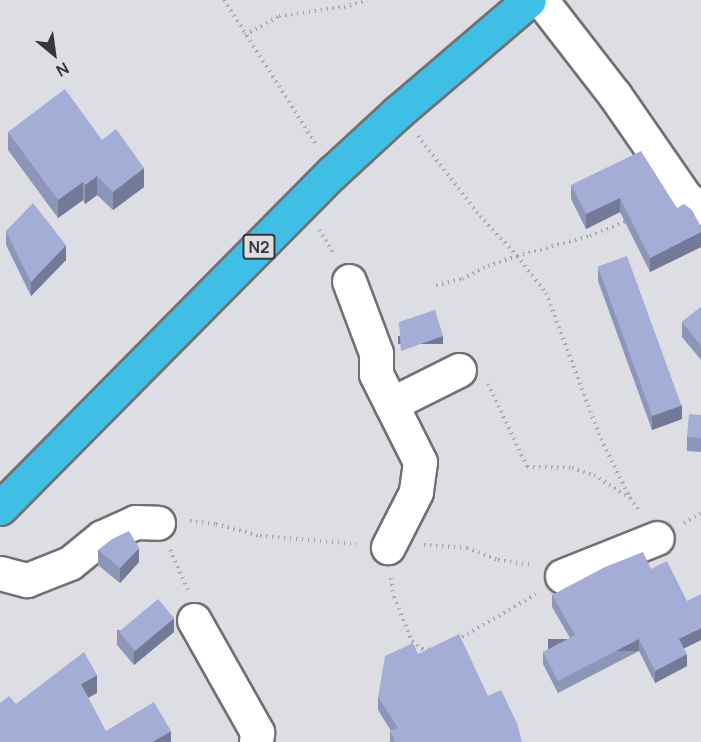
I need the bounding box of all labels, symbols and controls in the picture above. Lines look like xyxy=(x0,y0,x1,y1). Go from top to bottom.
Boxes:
north arrow xyxy=(24,24,84,84)
text: N xyxy=(52,57,73,82)
road number: N2 xyxy=(241,234,277,260)

